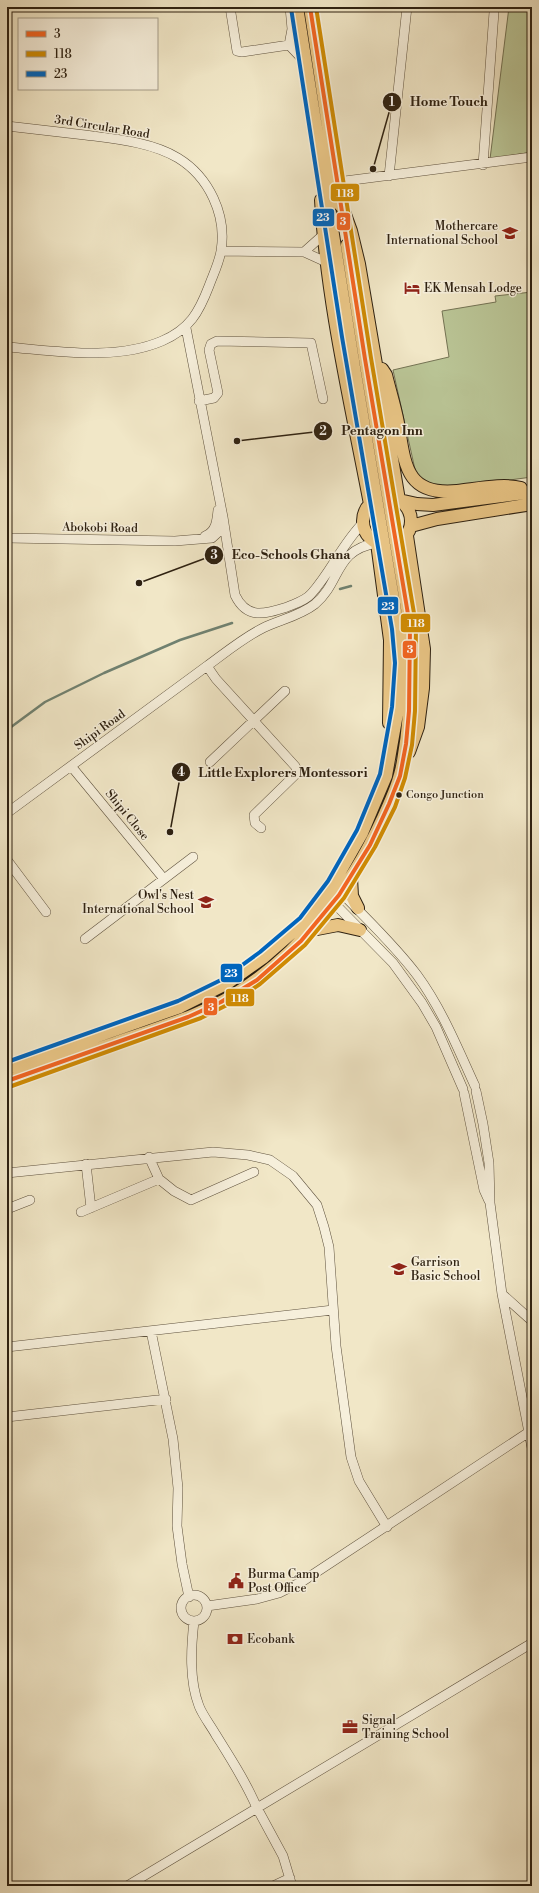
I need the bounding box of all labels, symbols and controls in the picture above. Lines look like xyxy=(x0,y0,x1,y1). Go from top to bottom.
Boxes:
legend xyxy=(18,18,158,90)
text: 3 xyxy=(54,27,61,42)
text: 118 xyxy=(54,47,72,62)
text: 23 xyxy=(54,67,68,82)
callout: Home Touch xyxy=(382,89,495,114)
text: Home Touch xyxy=(410,94,488,110)
text: 1 xyxy=(389,95,395,110)
street label: 3rd Circular Road xyxy=(53,112,151,142)
line badge: 118 xyxy=(330,183,360,202)
text: 118 xyxy=(336,187,354,201)
line badge: 23 xyxy=(312,208,335,227)
text: 23 xyxy=(316,211,330,225)
line badge: 3 xyxy=(336,212,351,231)
text: 3 xyxy=(340,215,347,229)
place label: Mothercare International School xyxy=(386,219,498,248)
school or university icon: Mothercare International School xyxy=(501,224,519,242)
hotel icon: EK Mensah Lodge xyxy=(403,279,421,297)
place label: EK Mensah Lodge xyxy=(424,281,522,296)
callout: Pentagon Inn xyxy=(313,418,430,443)
text: Pentagon Inn xyxy=(341,423,423,439)
text: 2 xyxy=(319,424,327,439)
street label: Abokobi Road xyxy=(61,520,138,536)
callout: Eco-Schools Ghana xyxy=(204,542,359,567)
text: Eco-Schools Ghana xyxy=(232,547,351,563)
text: 3 xyxy=(210,548,218,563)
line badge: 23 xyxy=(377,596,399,615)
text: 23 xyxy=(381,600,395,614)
line badge: 118 xyxy=(400,613,431,633)
text: 118 xyxy=(407,617,425,631)
line badge: 3 xyxy=(402,640,417,659)
text: 3 xyxy=(407,643,414,657)
street label: Shipi Road xyxy=(72,706,128,753)
callout: Little Explorers Montessori xyxy=(171,760,376,785)
text: 4 xyxy=(177,765,185,780)
text: Little Explorers Montessori xyxy=(198,765,368,781)
street label: Shipi Close xyxy=(102,786,152,844)
place label: Congo Junction xyxy=(406,788,484,802)
marker: Congo Junction xyxy=(394,790,404,800)
place label: Owl's Nest International School xyxy=(82,888,195,917)
school or university icon: Owl's Nest International School xyxy=(197,893,215,911)
line badge: 23 xyxy=(220,963,243,983)
text: 23 xyxy=(224,967,238,981)
line badge: 118 xyxy=(225,988,255,1007)
text: 118 xyxy=(231,992,249,1006)
line badge: 3 xyxy=(203,997,218,1016)
text: 3 xyxy=(208,1001,215,1015)
place label: Garrison Basic School xyxy=(410,1255,481,1284)
school or university icon: Garrison Basic School xyxy=(390,1260,408,1278)
place label: Burma Camp Post Office xyxy=(247,1567,320,1596)
public building icon: Burma Camp Post Office xyxy=(227,1572,245,1590)
bank icon: Ecobank xyxy=(226,1630,244,1648)
place label: Ecobank xyxy=(247,1632,295,1647)
place label: Signal Training School xyxy=(362,1713,450,1742)
office icon: Signal Training School xyxy=(341,1718,359,1736)

